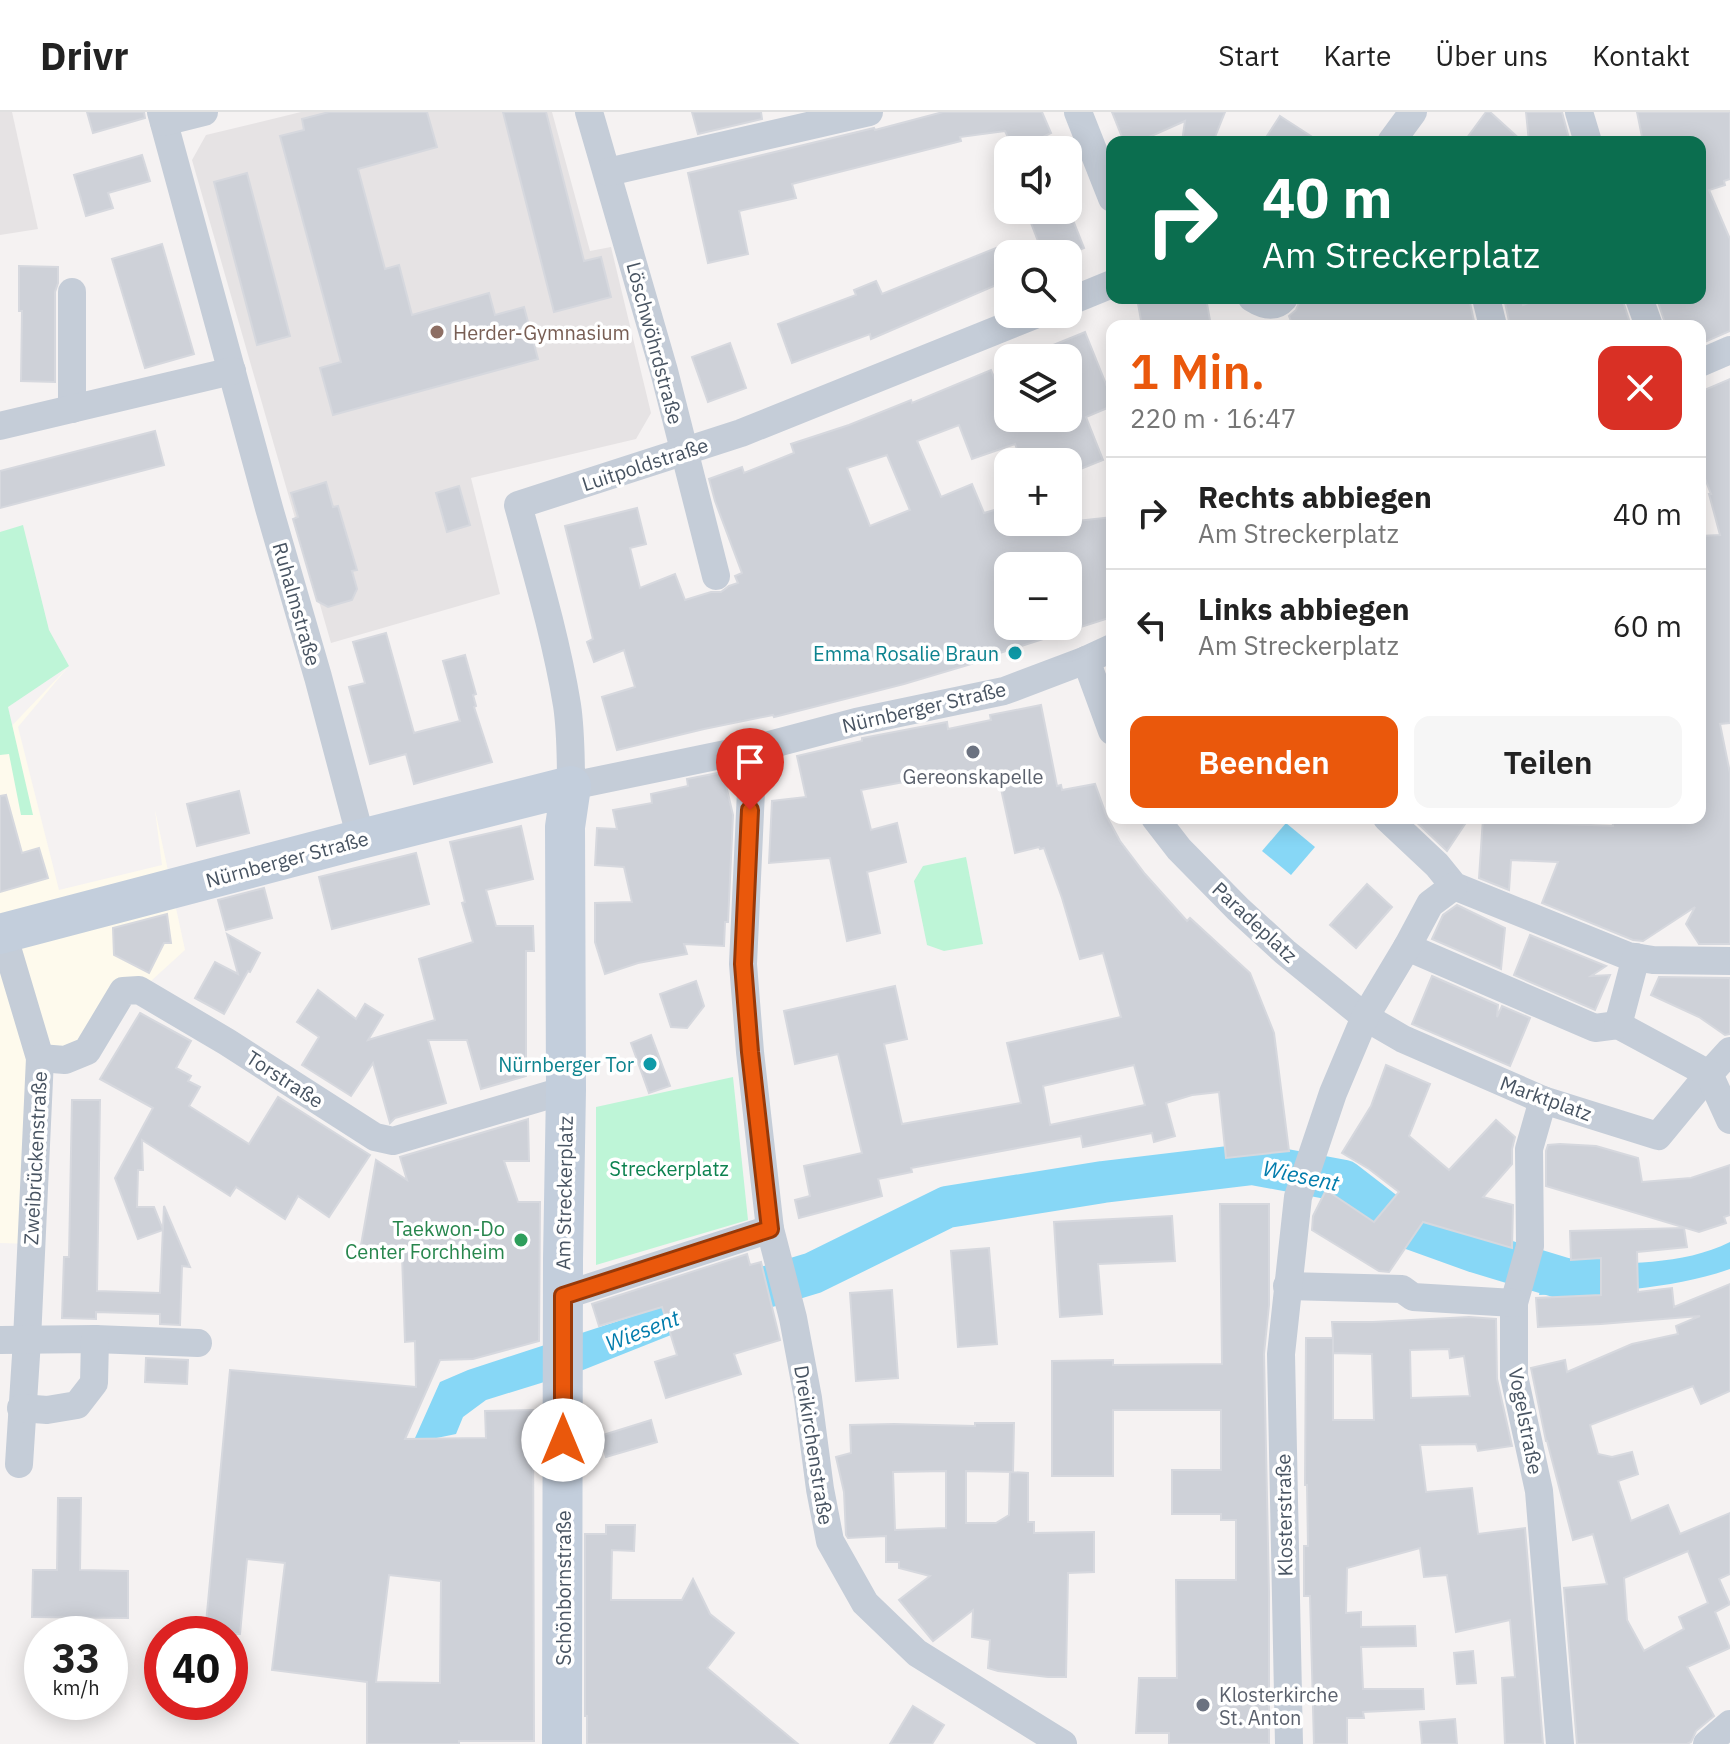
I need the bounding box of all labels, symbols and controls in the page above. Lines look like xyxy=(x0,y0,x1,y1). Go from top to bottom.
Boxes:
text: Drivr xyxy=(40,31,129,80)
text: Start xyxy=(1218,37,1280,74)
text: Karte xyxy=(1324,37,1391,74)
text: Über uns xyxy=(1435,37,1548,74)
text: Kontakt xyxy=(1592,37,1690,74)
map controls xyxy=(994,136,1082,640)
button: sound xyxy=(994,136,1082,224)
text: 40 m xyxy=(1262,161,1392,233)
icon: right xyxy=(1130,168,1234,272)
text: Am Streckerplatz xyxy=(1262,231,1540,278)
button: search xyxy=(994,240,1082,328)
street label: Löschwöhrdstraße xyxy=(620,259,690,427)
place label: Herder-Gymnasium xyxy=(453,319,630,346)
marker: Herder-Gymnasium xyxy=(428,323,446,341)
text: 1 Min. xyxy=(1130,340,1265,402)
button: layers xyxy=(994,344,1082,432)
button: close xyxy=(1598,346,1682,430)
text: 220 m · 16:47 xyxy=(1130,401,1296,435)
street label: Luitpoldstraße xyxy=(578,431,712,497)
button: + xyxy=(994,448,1082,536)
text: Rechts abbiegen xyxy=(1198,477,1432,516)
icon: right xyxy=(1130,491,1174,535)
text: 40 m xyxy=(1613,494,1682,533)
text: Am Streckerplatz xyxy=(1198,516,1399,550)
street label: Ruhalmstraße xyxy=(266,539,328,669)
button: − xyxy=(994,552,1082,640)
text: Links abbiegen xyxy=(1198,589,1410,628)
icon: left xyxy=(1130,603,1174,647)
text: 60 m xyxy=(1613,606,1682,645)
text: Am Streckerplatz xyxy=(1198,628,1399,662)
place label: Emma Rosalie Braun xyxy=(813,640,999,667)
marker: Emma Rosalie Braun xyxy=(1006,644,1024,662)
street label: Nürnberger Straße xyxy=(839,675,1009,739)
button: Beenden xyxy=(1130,716,1398,808)
button: Teilen xyxy=(1414,716,1682,808)
pin xyxy=(716,728,784,810)
icon: arrive xyxy=(728,740,772,784)
marker: Gereonskapelle xyxy=(964,743,982,761)
place label: Gereonskapelle xyxy=(903,763,1043,790)
street label: Nürnberger Straße xyxy=(203,824,371,894)
street label: Paradeplatz xyxy=(1207,876,1303,968)
street label: Torstraße xyxy=(241,1044,329,1114)
place label: Nürnberger Tor xyxy=(498,1051,634,1078)
marker: Nürnberger Tor xyxy=(641,1055,659,1073)
street label: Marktplatz xyxy=(1496,1069,1596,1127)
street label: Zweibrückenstraße xyxy=(17,1070,53,1246)
street label: Am Streckerplatz xyxy=(549,1116,579,1270)
water label: Wiesent xyxy=(1260,1153,1343,1197)
park label: Streckerplatz xyxy=(609,1155,729,1182)
place label: Taekwon-Do Center Forchheim xyxy=(345,1215,505,1265)
marker: Taekwon-Do Center Forchheim xyxy=(512,1231,530,1249)
water label: Wiesent xyxy=(601,1302,684,1357)
street label: Dreikirchenstraße xyxy=(788,1363,840,1527)
street label: Vogelstraße xyxy=(1502,1365,1550,1477)
position arrow xyxy=(521,1398,605,1482)
street label: Klosterstraße xyxy=(1269,1453,1299,1576)
street label: Schönbornstraße xyxy=(550,1510,577,1666)
speed limit sign: 40 xyxy=(144,1616,248,1720)
text: 33 xyxy=(52,1632,100,1684)
text: km/h xyxy=(52,1674,100,1701)
place label: Klosterkirche St. Anton xyxy=(1219,1681,1338,1731)
marker: Klosterkirche St. Anton xyxy=(1194,1696,1212,1714)

